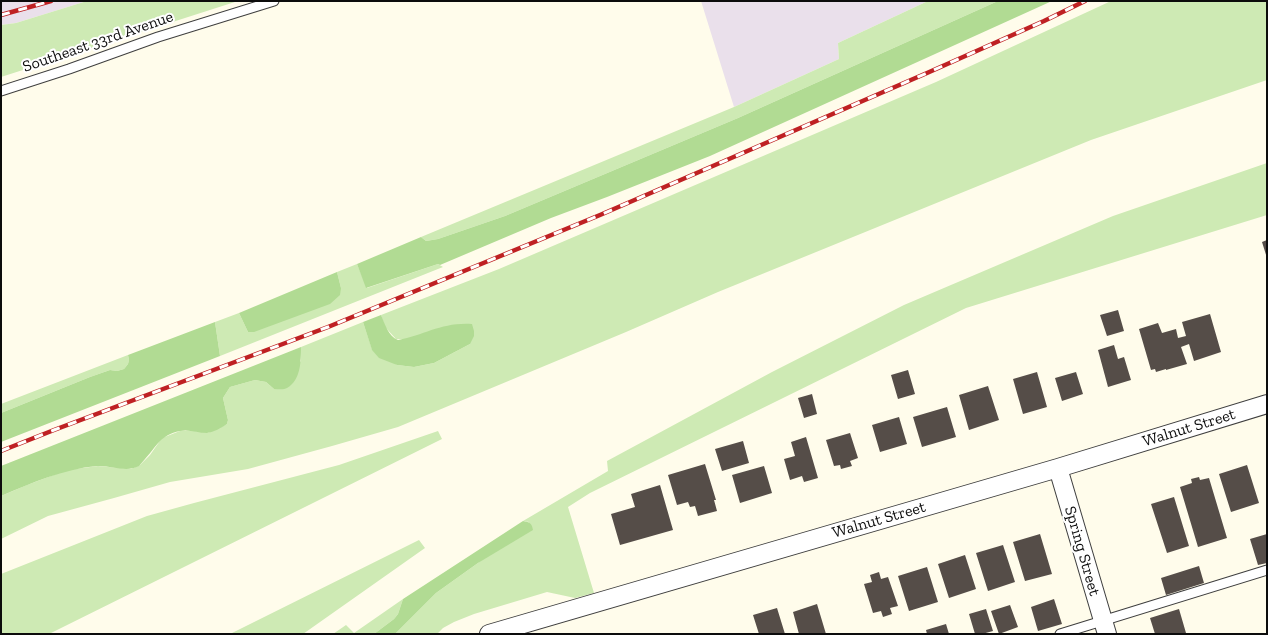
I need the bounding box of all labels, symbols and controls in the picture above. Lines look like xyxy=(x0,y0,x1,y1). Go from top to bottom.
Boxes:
street label: Southeast 33rd Avenue xyxy=(20,7,176,77)
street label: Walnut Street xyxy=(1140,405,1238,451)
street label: Walnut Street xyxy=(830,498,928,542)
street label: Spring Street xyxy=(1060,504,1104,598)

